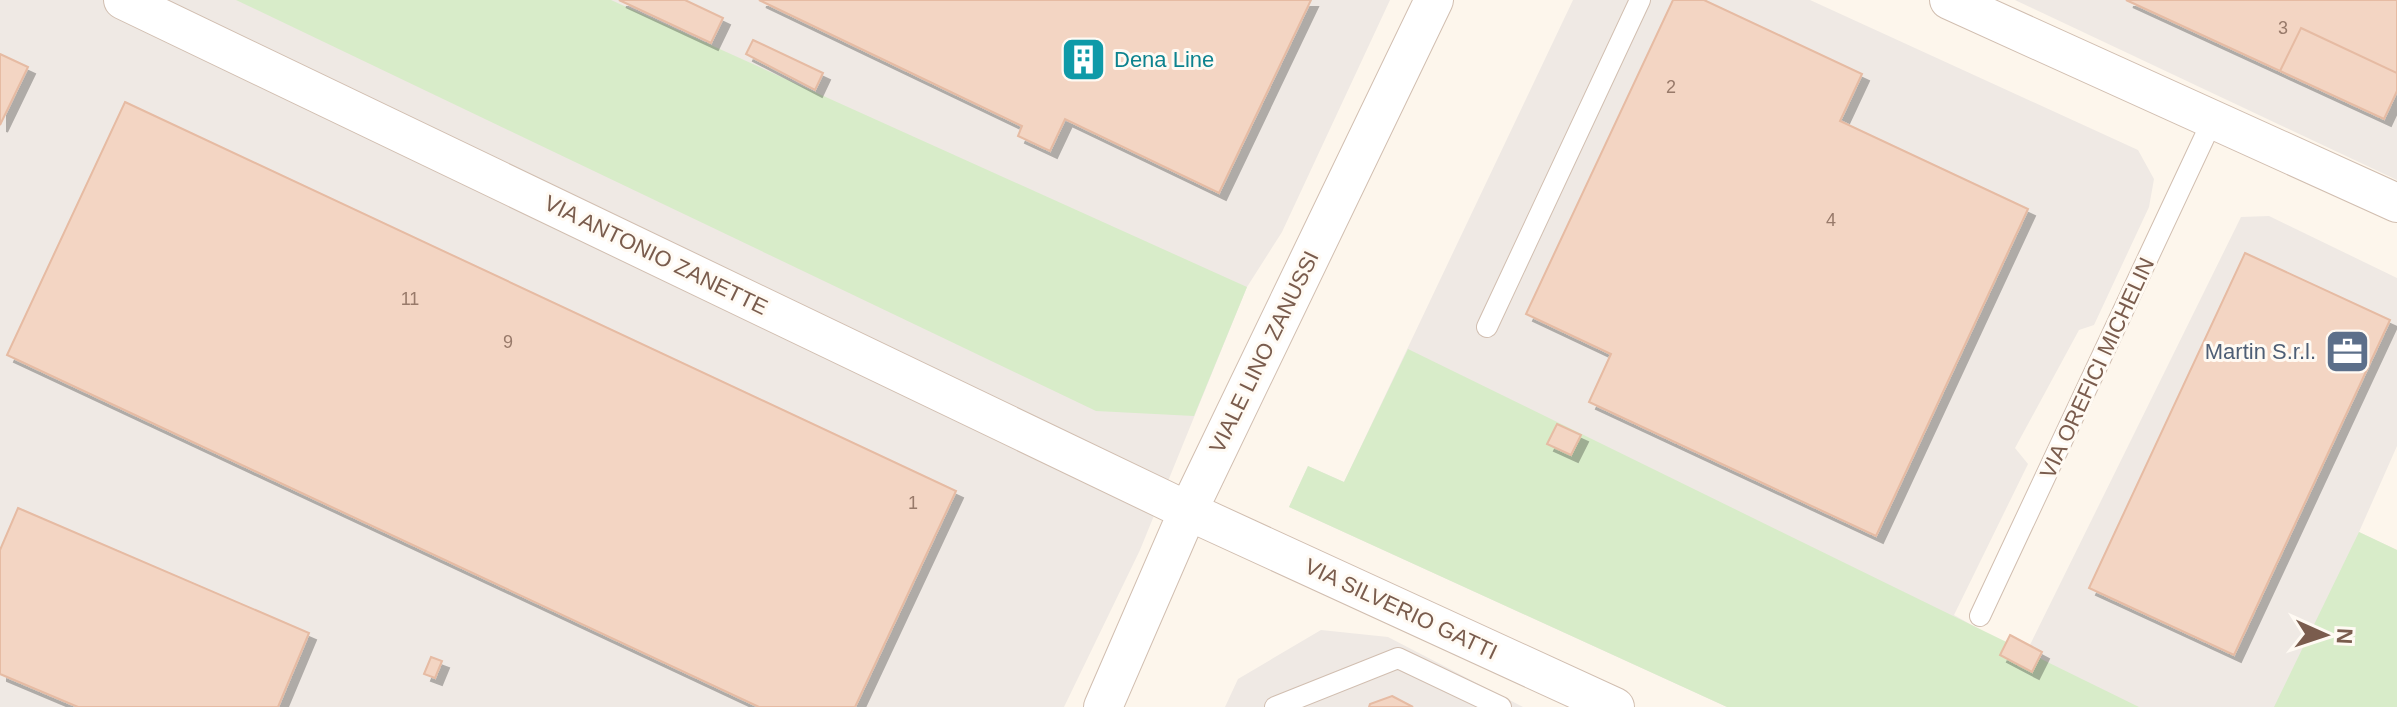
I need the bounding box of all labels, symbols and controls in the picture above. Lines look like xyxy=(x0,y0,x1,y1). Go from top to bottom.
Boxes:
house number: 3 xyxy=(2278,18,2288,38)
building icon: Dena Line xyxy=(1059,35,1107,83)
place label: Dena Line xyxy=(1114,47,1214,72)
house number: 2 xyxy=(1666,77,1676,97)
street label: VIA ANTONIO ZANETTE xyxy=(540,190,772,320)
house number: 4 xyxy=(1826,210,1836,230)
street label: VIALE LINO ZANUSSI xyxy=(1204,247,1324,457)
street label: VIA OREFICI MICHELIN xyxy=(2035,254,2159,482)
house number: 11 xyxy=(401,289,419,309)
office icon: Martin S.r.l. xyxy=(2323,327,2371,375)
house number: 9 xyxy=(503,332,513,352)
place label: Martin S.r.l. xyxy=(2205,339,2316,364)
house number: 1 xyxy=(908,493,918,513)
street label: VIA SILVERIO GATTI xyxy=(1301,553,1501,665)
north arrow xyxy=(2285,595,2365,675)
text: N xyxy=(2332,627,2357,645)

